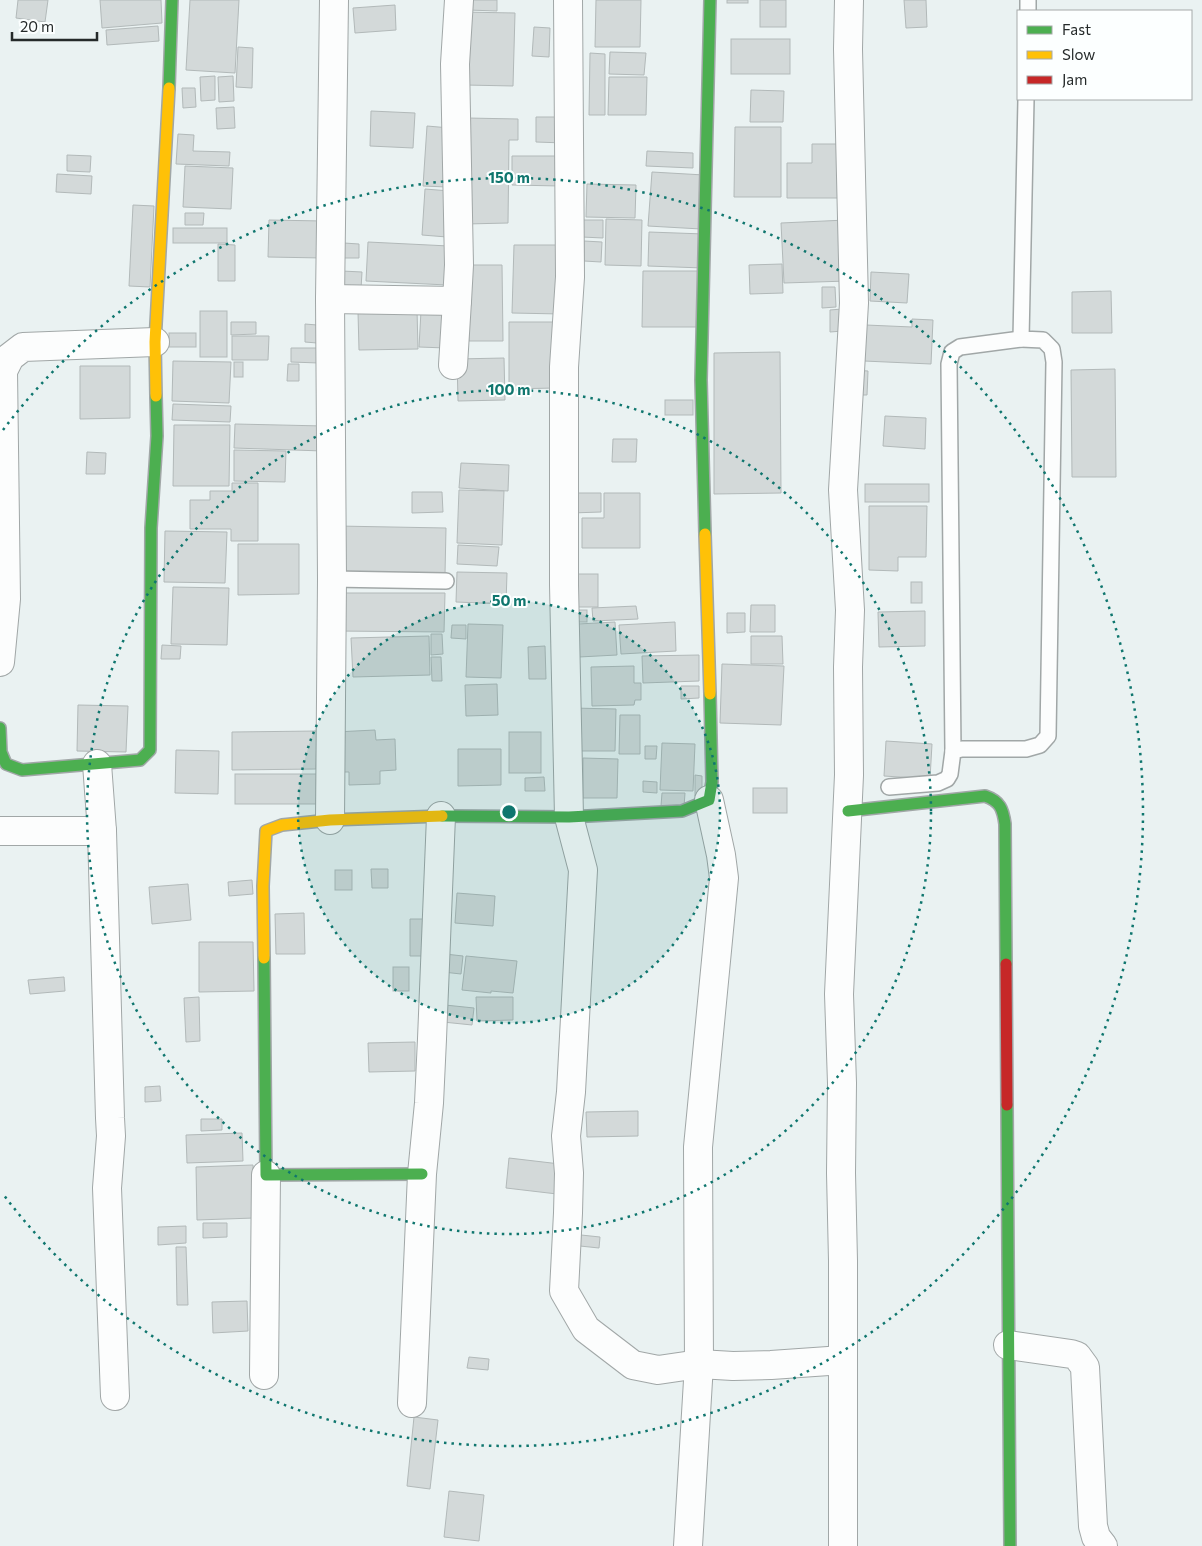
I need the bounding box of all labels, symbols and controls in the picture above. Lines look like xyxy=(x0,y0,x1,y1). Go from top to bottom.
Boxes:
scale bar xyxy=(12,10,98,42)
legend xyxy=(1017,10,1192,100)
text: 20 m xyxy=(20,17,54,35)
text: Fast xyxy=(1062,20,1091,38)
text: Slow xyxy=(1062,45,1095,63)
text: Jam xyxy=(1062,70,1087,88)
text: 150 m xyxy=(488,168,530,186)
text: 100 m xyxy=(488,380,530,398)
text: 50 m xyxy=(492,591,526,609)
centre of rings xyxy=(500,803,518,821)

